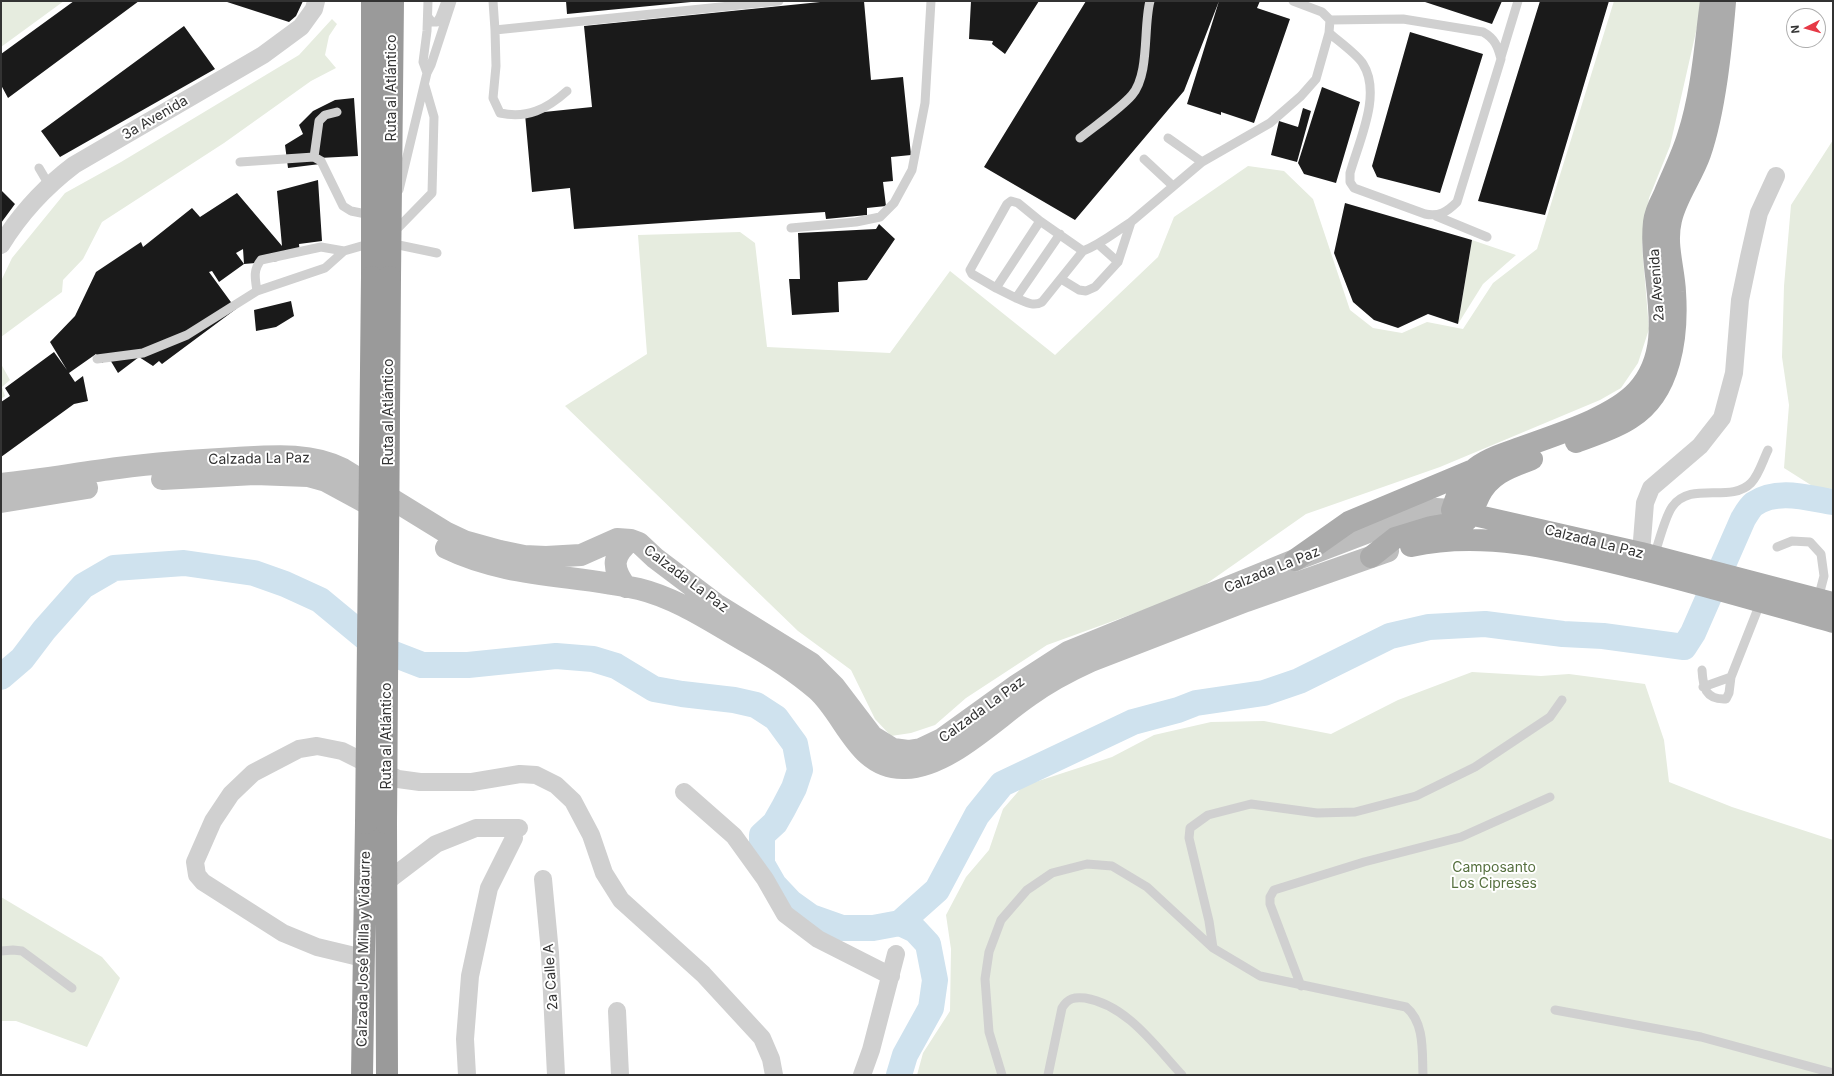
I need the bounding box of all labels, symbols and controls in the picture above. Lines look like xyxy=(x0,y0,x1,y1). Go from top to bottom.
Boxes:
north arrow xyxy=(1786,8,1826,48)
text: N xyxy=(1788,24,1802,34)
street label: Ruta al Atlántico xyxy=(384,35,400,141)
street label: 3a Avenida xyxy=(119,92,191,144)
street label: 2a Avenida xyxy=(1646,248,1668,322)
street label: Ruta al Atlántico xyxy=(381,359,397,465)
street label: Calzada La Paz xyxy=(208,450,310,468)
street label: Calzada La Paz xyxy=(1543,522,1645,562)
street label: Calzada La Paz xyxy=(640,542,732,616)
street label: Calzada La Paz xyxy=(1222,543,1322,597)
street label: Calzada La Paz xyxy=(936,673,1028,747)
street label: Ruta al Atlántico xyxy=(379,683,395,789)
street label: Calzada José Milla y Vidaurre xyxy=(354,851,374,1047)
park label: Camposanto Los Cipreses xyxy=(1451,860,1537,892)
street label: 2a Calle A xyxy=(540,943,562,1011)

